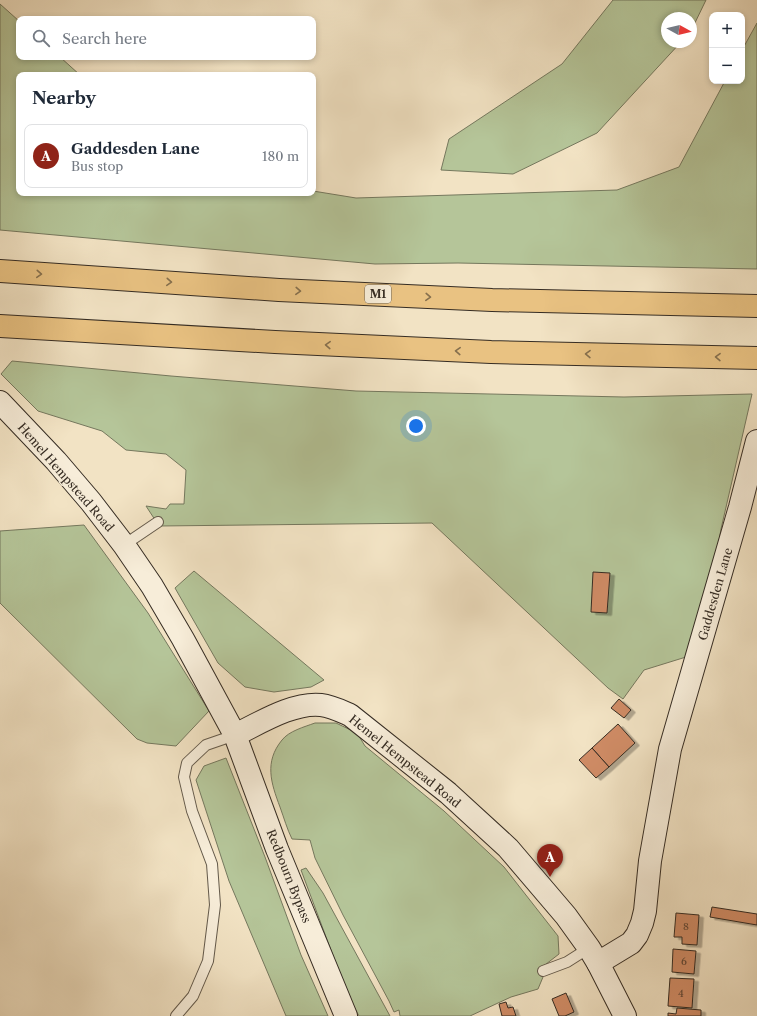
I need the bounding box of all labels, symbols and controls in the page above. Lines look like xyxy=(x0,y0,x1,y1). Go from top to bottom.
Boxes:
north arrow xyxy=(661,12,697,48)
map controls xyxy=(709,12,745,84)
button: + xyxy=(709,12,745,48)
search box xyxy=(16,16,316,60)
icon: search xyxy=(30,27,52,49)
text: Search here xyxy=(62,29,147,48)
button: − xyxy=(709,48,745,84)
text: Nearby xyxy=(32,88,96,108)
text: Gaddesden Lane xyxy=(71,139,200,158)
text: A xyxy=(41,148,51,164)
text: 180 m xyxy=(262,148,299,164)
text: Bus stop xyxy=(71,158,123,174)
one-way arrow xyxy=(36,269,42,278)
one-way arrow xyxy=(166,278,172,287)
road number: M1 xyxy=(365,285,391,303)
one-way arrow xyxy=(295,287,301,295)
one-way arrow xyxy=(425,292,431,301)
one-way arrow xyxy=(325,341,331,349)
one-way arrow xyxy=(455,347,461,355)
one-way arrow xyxy=(585,350,591,359)
one-way arrow xyxy=(715,353,721,361)
your location xyxy=(406,416,426,436)
street label: Hemel Hempstead Road xyxy=(15,420,118,535)
street label: Gaddesden Lane xyxy=(695,546,735,642)
street label: Hemel Hempstead Road xyxy=(346,711,464,811)
street label: Redbourn Bypass xyxy=(263,827,315,925)
pin: A xyxy=(537,844,563,877)
house number: 8 xyxy=(683,920,689,933)
house number: 6 xyxy=(681,955,687,968)
house number: 4 xyxy=(678,987,684,1000)

